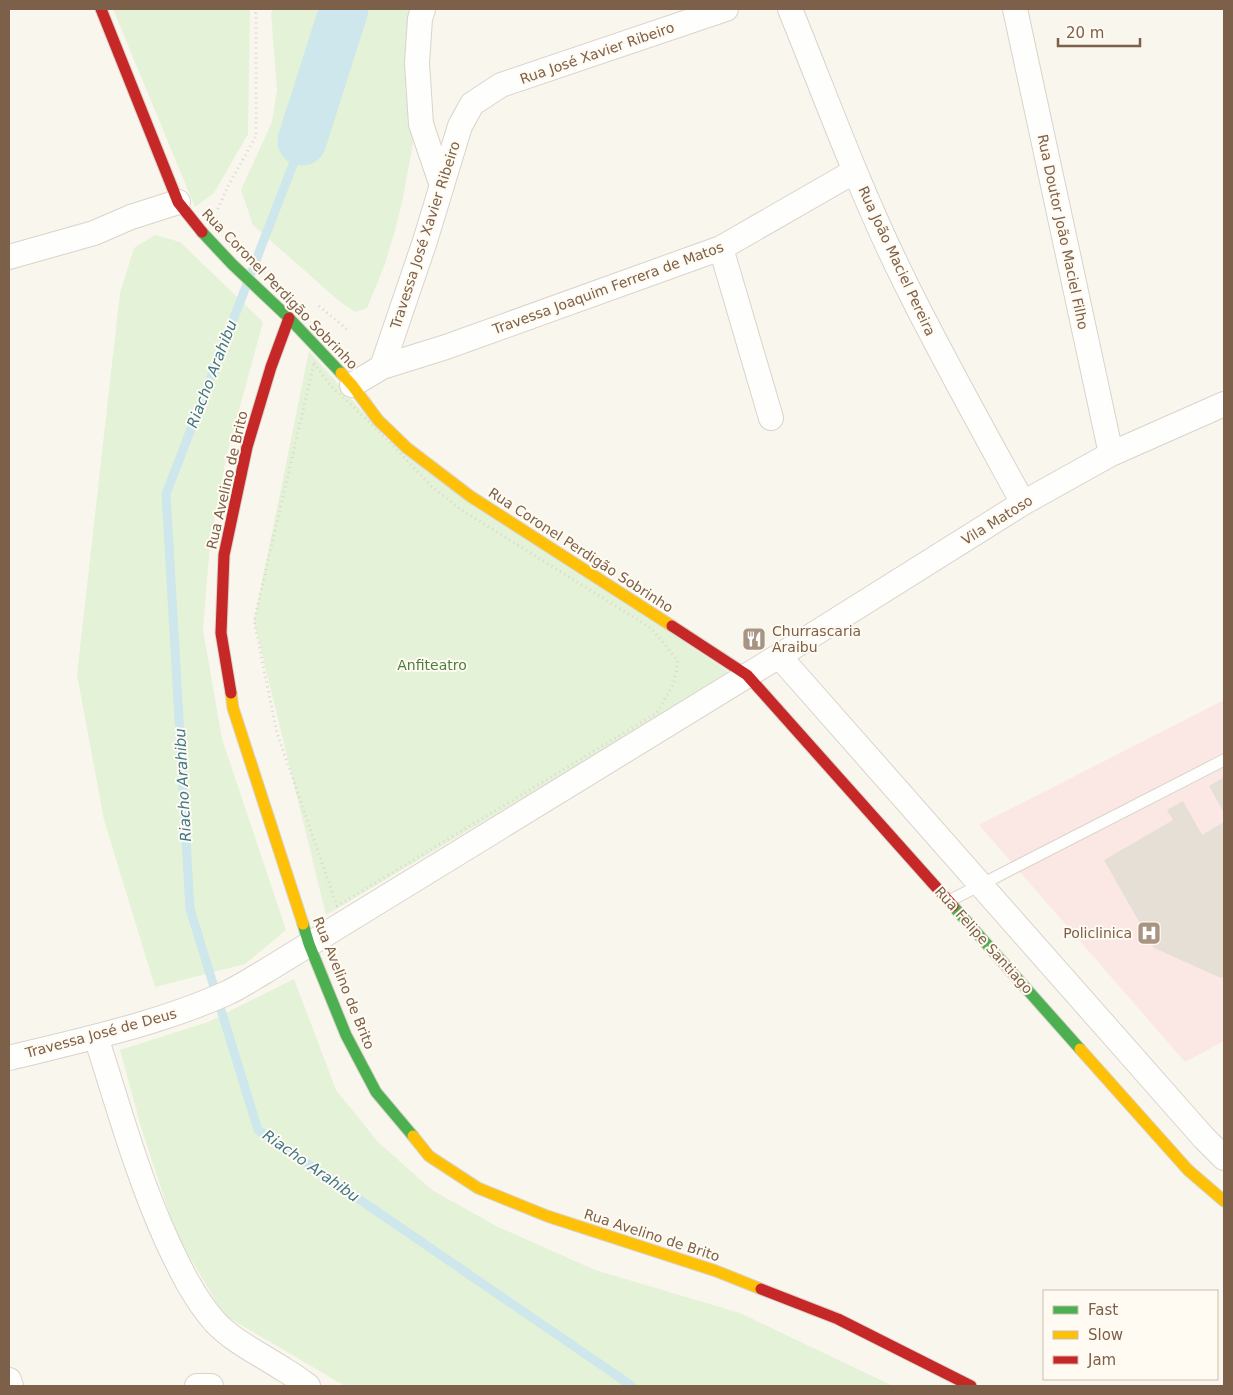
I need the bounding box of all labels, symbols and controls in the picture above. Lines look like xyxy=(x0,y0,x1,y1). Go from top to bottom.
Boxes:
scale bar xyxy=(1058,15,1140,47)
street label: Rua José Xavier Ribeiro xyxy=(518,19,676,87)
text: 20 m xyxy=(1066,24,1104,42)
street label: Rua Doutor João Maciel Filho xyxy=(1034,133,1092,331)
street label: Travessa José Xavier Ribeiro xyxy=(387,139,463,332)
street label: Rua João Maciel Pereira xyxy=(855,184,939,338)
street label: Rua Coronel Perdigão Sobrinho xyxy=(199,205,361,373)
street label: Travessa Joaquim Ferrera de Matos xyxy=(489,239,726,338)
water label: Riacho Arahibu xyxy=(183,318,241,430)
street label: Rua Avelino de Brito xyxy=(203,409,251,551)
street label: Rua Coronel Perdigão Sobrinho xyxy=(486,484,676,616)
street label: Vila Matoso xyxy=(959,492,1035,548)
place label: Churrascaria Araibu xyxy=(772,623,861,655)
restaurant icon: Churrascaria Araibu xyxy=(741,626,767,652)
park label: Anfiteatro xyxy=(397,657,467,673)
water label: Riacho Arahibu xyxy=(171,728,195,842)
street label: Rua Felipe Santiago xyxy=(932,883,1036,997)
street label: Rua Avelino de Brito xyxy=(310,914,378,1052)
hospital icon: Policlinica xyxy=(1136,920,1162,946)
place label: Policlinica xyxy=(1063,925,1132,941)
street label: Travessa José de Deus xyxy=(23,1005,178,1061)
water label: Riacho Arahibu xyxy=(259,1126,363,1206)
street label: Rua Avelino de Brito xyxy=(582,1206,722,1264)
legend xyxy=(1043,1290,1218,1380)
text: Fast xyxy=(1088,1301,1118,1319)
text: Slow xyxy=(1088,1326,1123,1344)
text: Jam xyxy=(1087,1351,1116,1369)

